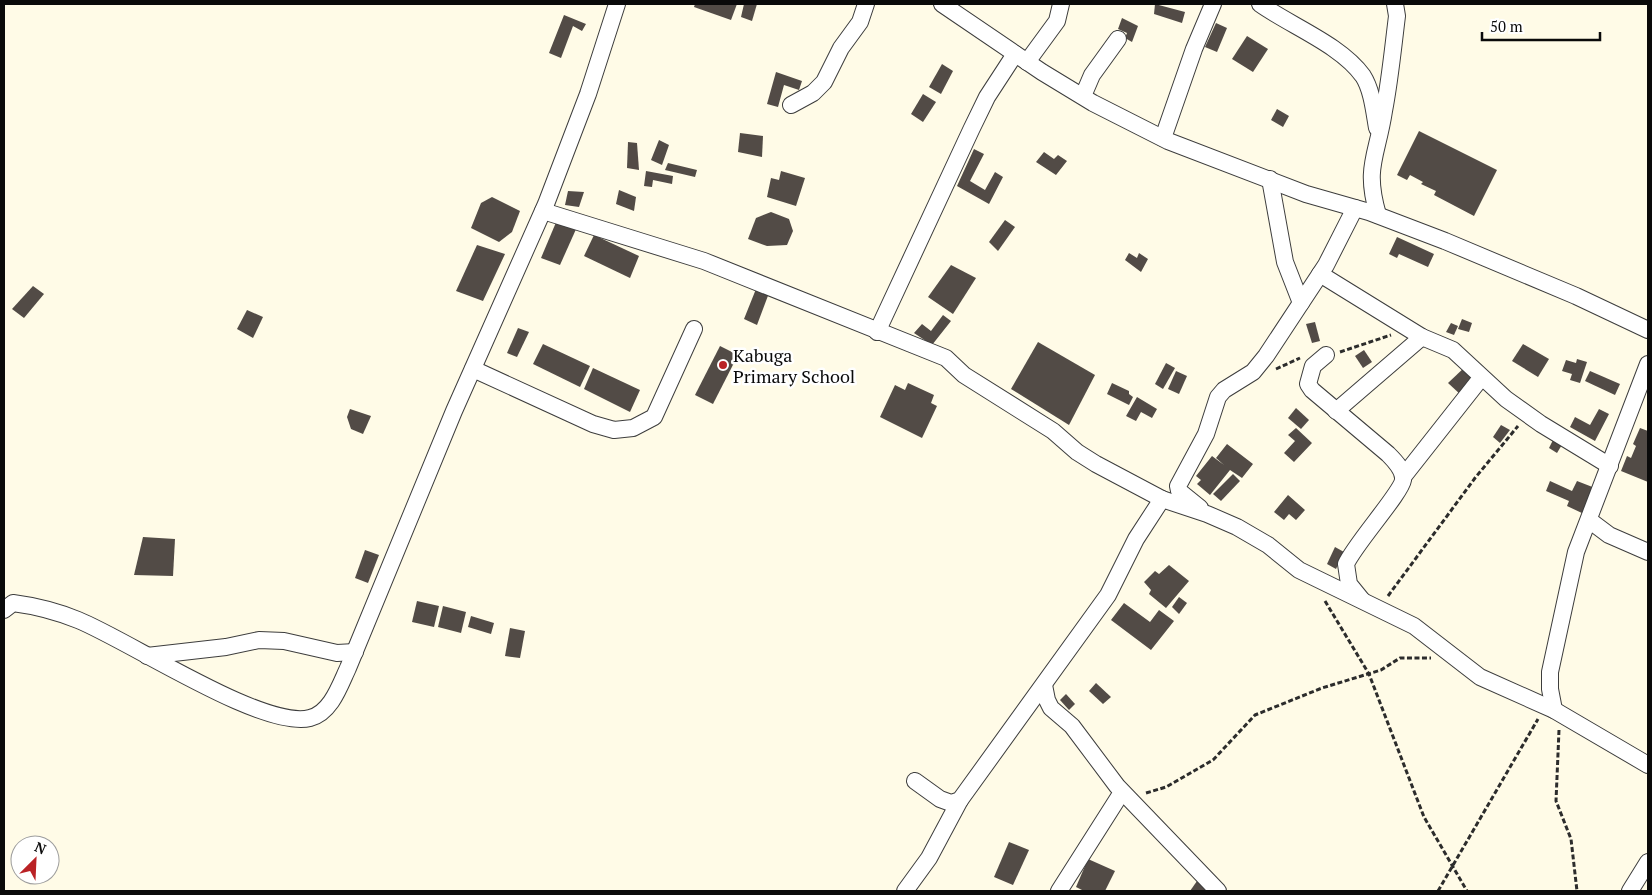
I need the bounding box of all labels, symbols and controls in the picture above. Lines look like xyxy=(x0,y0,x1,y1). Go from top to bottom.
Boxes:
scale bar xyxy=(1482,10,1600,42)
text: 50 m xyxy=(1490,16,1523,36)
place label: Kabuga Primary School xyxy=(733,343,855,388)
marker: Kabuga Primary School xyxy=(717,359,729,371)
north arrow xyxy=(10,835,60,885)
text: N xyxy=(32,837,50,859)

